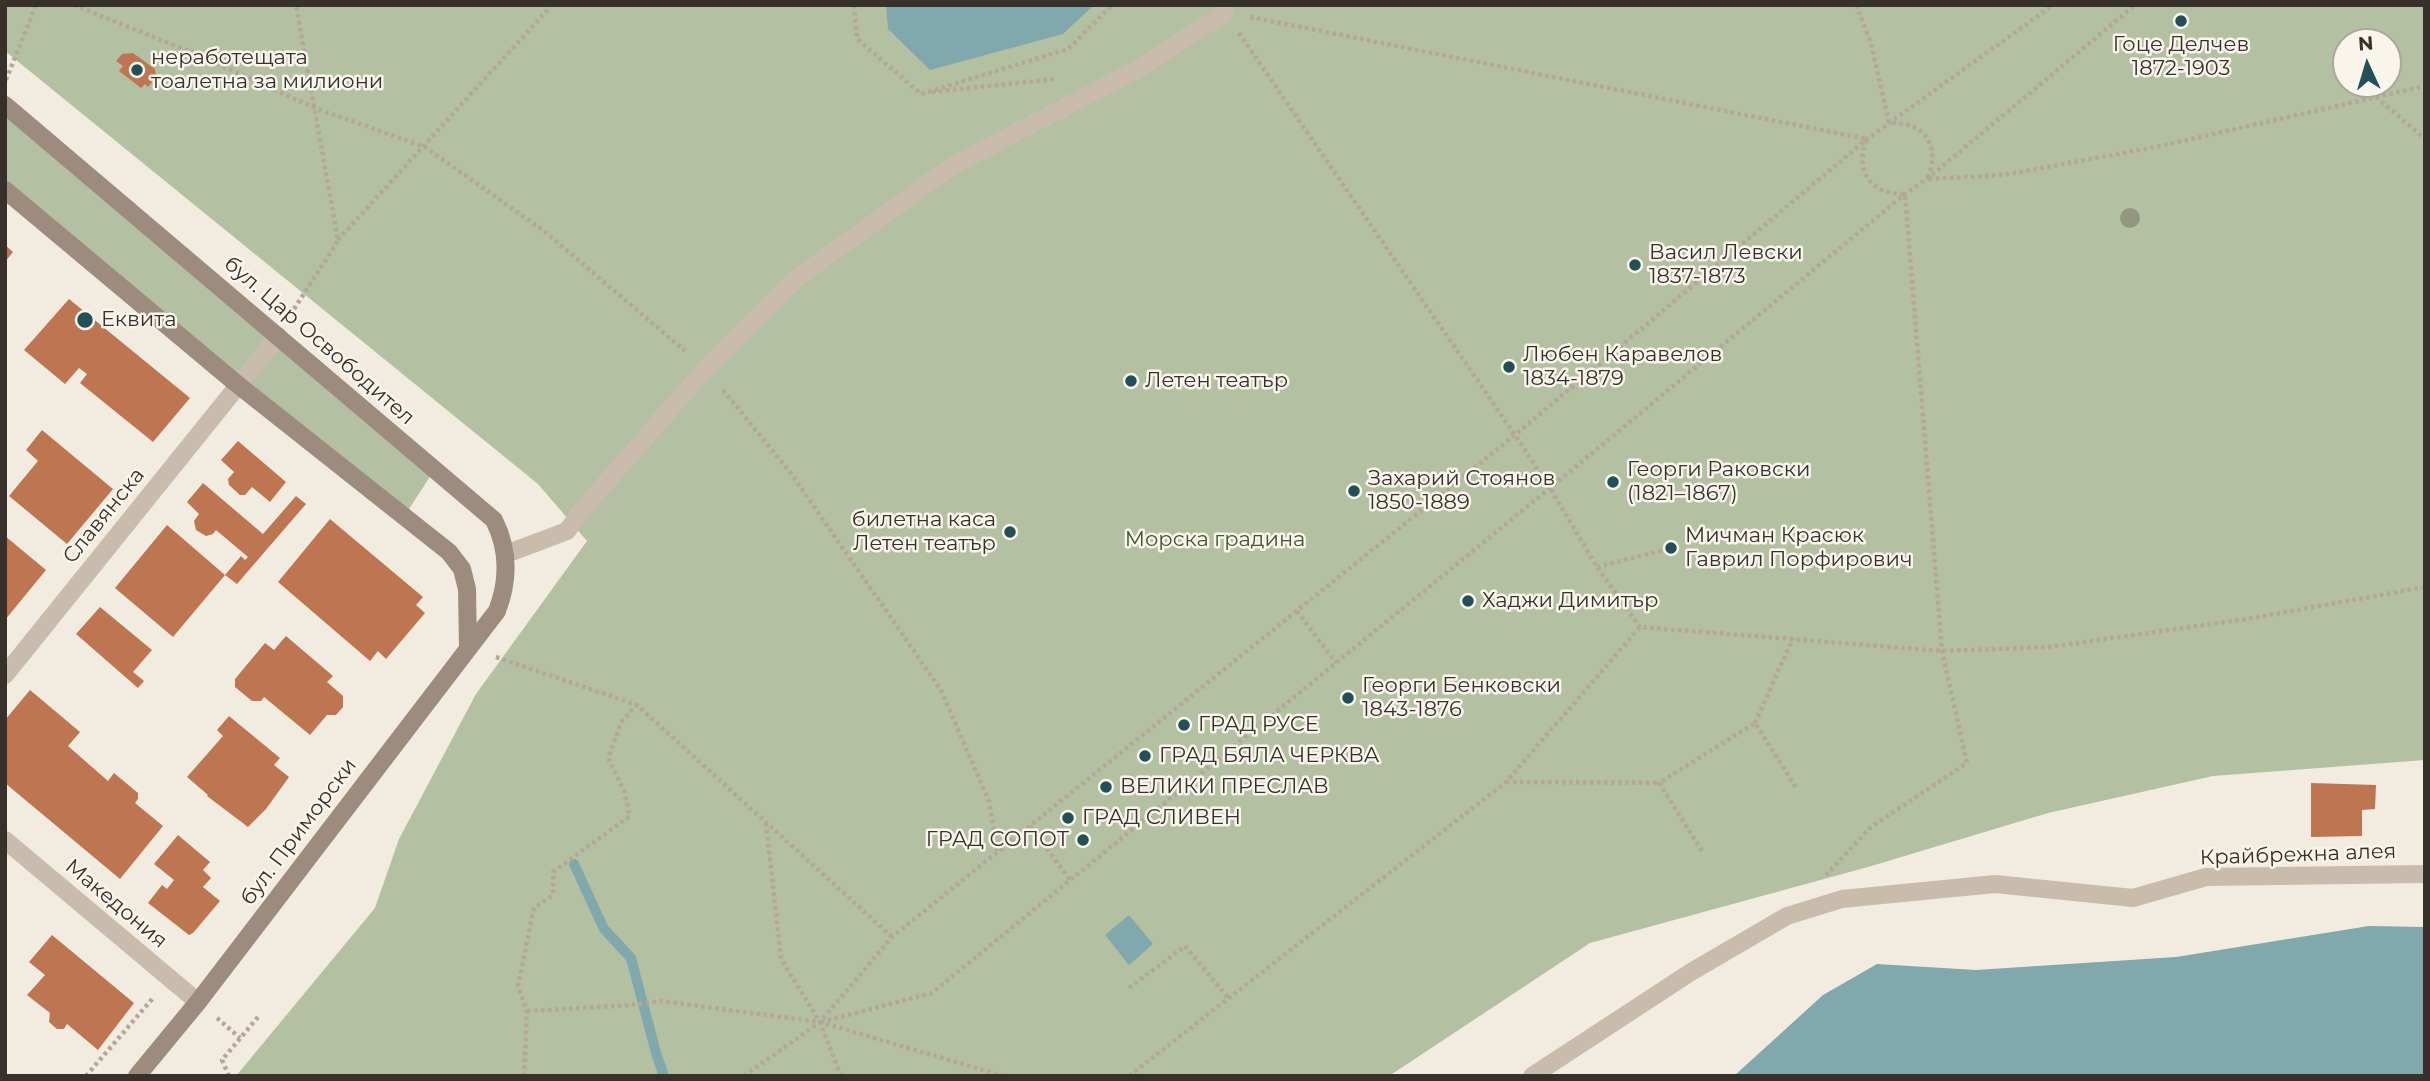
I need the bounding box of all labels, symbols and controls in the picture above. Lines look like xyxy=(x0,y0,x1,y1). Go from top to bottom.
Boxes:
marker: Гоце Делчев 1872-1903 xyxy=(2173,13,2189,29)
north arrow xyxy=(2332,28,2402,98)
place label: Гоце Делчев 1872-1903 xyxy=(2113,32,2249,82)
text: N xyxy=(2357,32,2374,56)
place label: неработещата тоалетна за милиони xyxy=(151,45,383,95)
marker: неработещата тоалетна за милиони xyxy=(129,62,145,78)
place label: Васил Левски 1837-1873 xyxy=(1649,240,1803,290)
street label: бул. Цар Освободител xyxy=(219,251,419,431)
marker: Васил Левски 1837-1873 xyxy=(1627,257,1643,273)
place label: Еквита xyxy=(101,307,176,333)
marker: Еквита xyxy=(75,310,95,330)
place label: Любен Каравелов 1834-1879 xyxy=(1523,342,1722,392)
marker: Любен Каравелов 1834-1879 xyxy=(1501,359,1517,375)
place label: Летен театър xyxy=(1145,368,1288,394)
marker: Летен театър xyxy=(1123,373,1139,389)
place label: Георги Раковски (1821–1867) xyxy=(1627,457,1810,507)
street label: Славянска xyxy=(58,463,150,569)
place label: Захарий Стоянов 1850-1889 xyxy=(1368,466,1555,516)
marker: Георги Раковски (1821–1867) xyxy=(1605,474,1621,490)
marker: Захарий Стоянов 1850-1889 xyxy=(1346,483,1362,499)
place label: билетна каса Летен театър xyxy=(852,507,996,557)
place label: Мичман Красюк Гаврил Порфирович xyxy=(1685,523,1913,573)
marker: билетна каса Летен театър xyxy=(1002,524,1018,540)
park label: Морска градина xyxy=(1125,527,1305,553)
marker: Мичман Красюк Гаврил Порфирович xyxy=(1663,540,1679,556)
place label: Хаджи Димитър xyxy=(1482,588,1658,614)
marker: Хаджи Димитър xyxy=(1460,593,1476,609)
place label: Георги Бенковски 1843-1876 xyxy=(1362,673,1561,723)
marker: Георги Бенковски 1843-1876 xyxy=(1340,690,1356,706)
place label: ГРАД РУСЕ xyxy=(1198,712,1319,738)
marker: ГРАД РУСЕ xyxy=(1176,717,1192,733)
place label: ГРАД БЯЛА ЧЕРКВА xyxy=(1159,743,1379,769)
marker: ГРАД БЯЛА ЧЕРКВА xyxy=(1137,748,1153,764)
street label: бул. Приморски xyxy=(236,754,362,910)
place label: ВЕЛИКИ ПРЕСЛАВ xyxy=(1120,774,1329,800)
marker: ВЕЛИКИ ПРЕСЛАВ xyxy=(1098,779,1114,795)
place label: ГРАД СЛИВЕН xyxy=(1082,805,1241,831)
marker: ГРАД СЛИВЕН xyxy=(1060,810,1076,826)
place label: ГРАД СОПОТ xyxy=(926,827,1069,853)
marker: ГРАД СОПОТ xyxy=(1075,832,1091,848)
street label: Крайбрежна алея xyxy=(2199,839,2397,871)
street label: Македония xyxy=(60,854,172,954)

